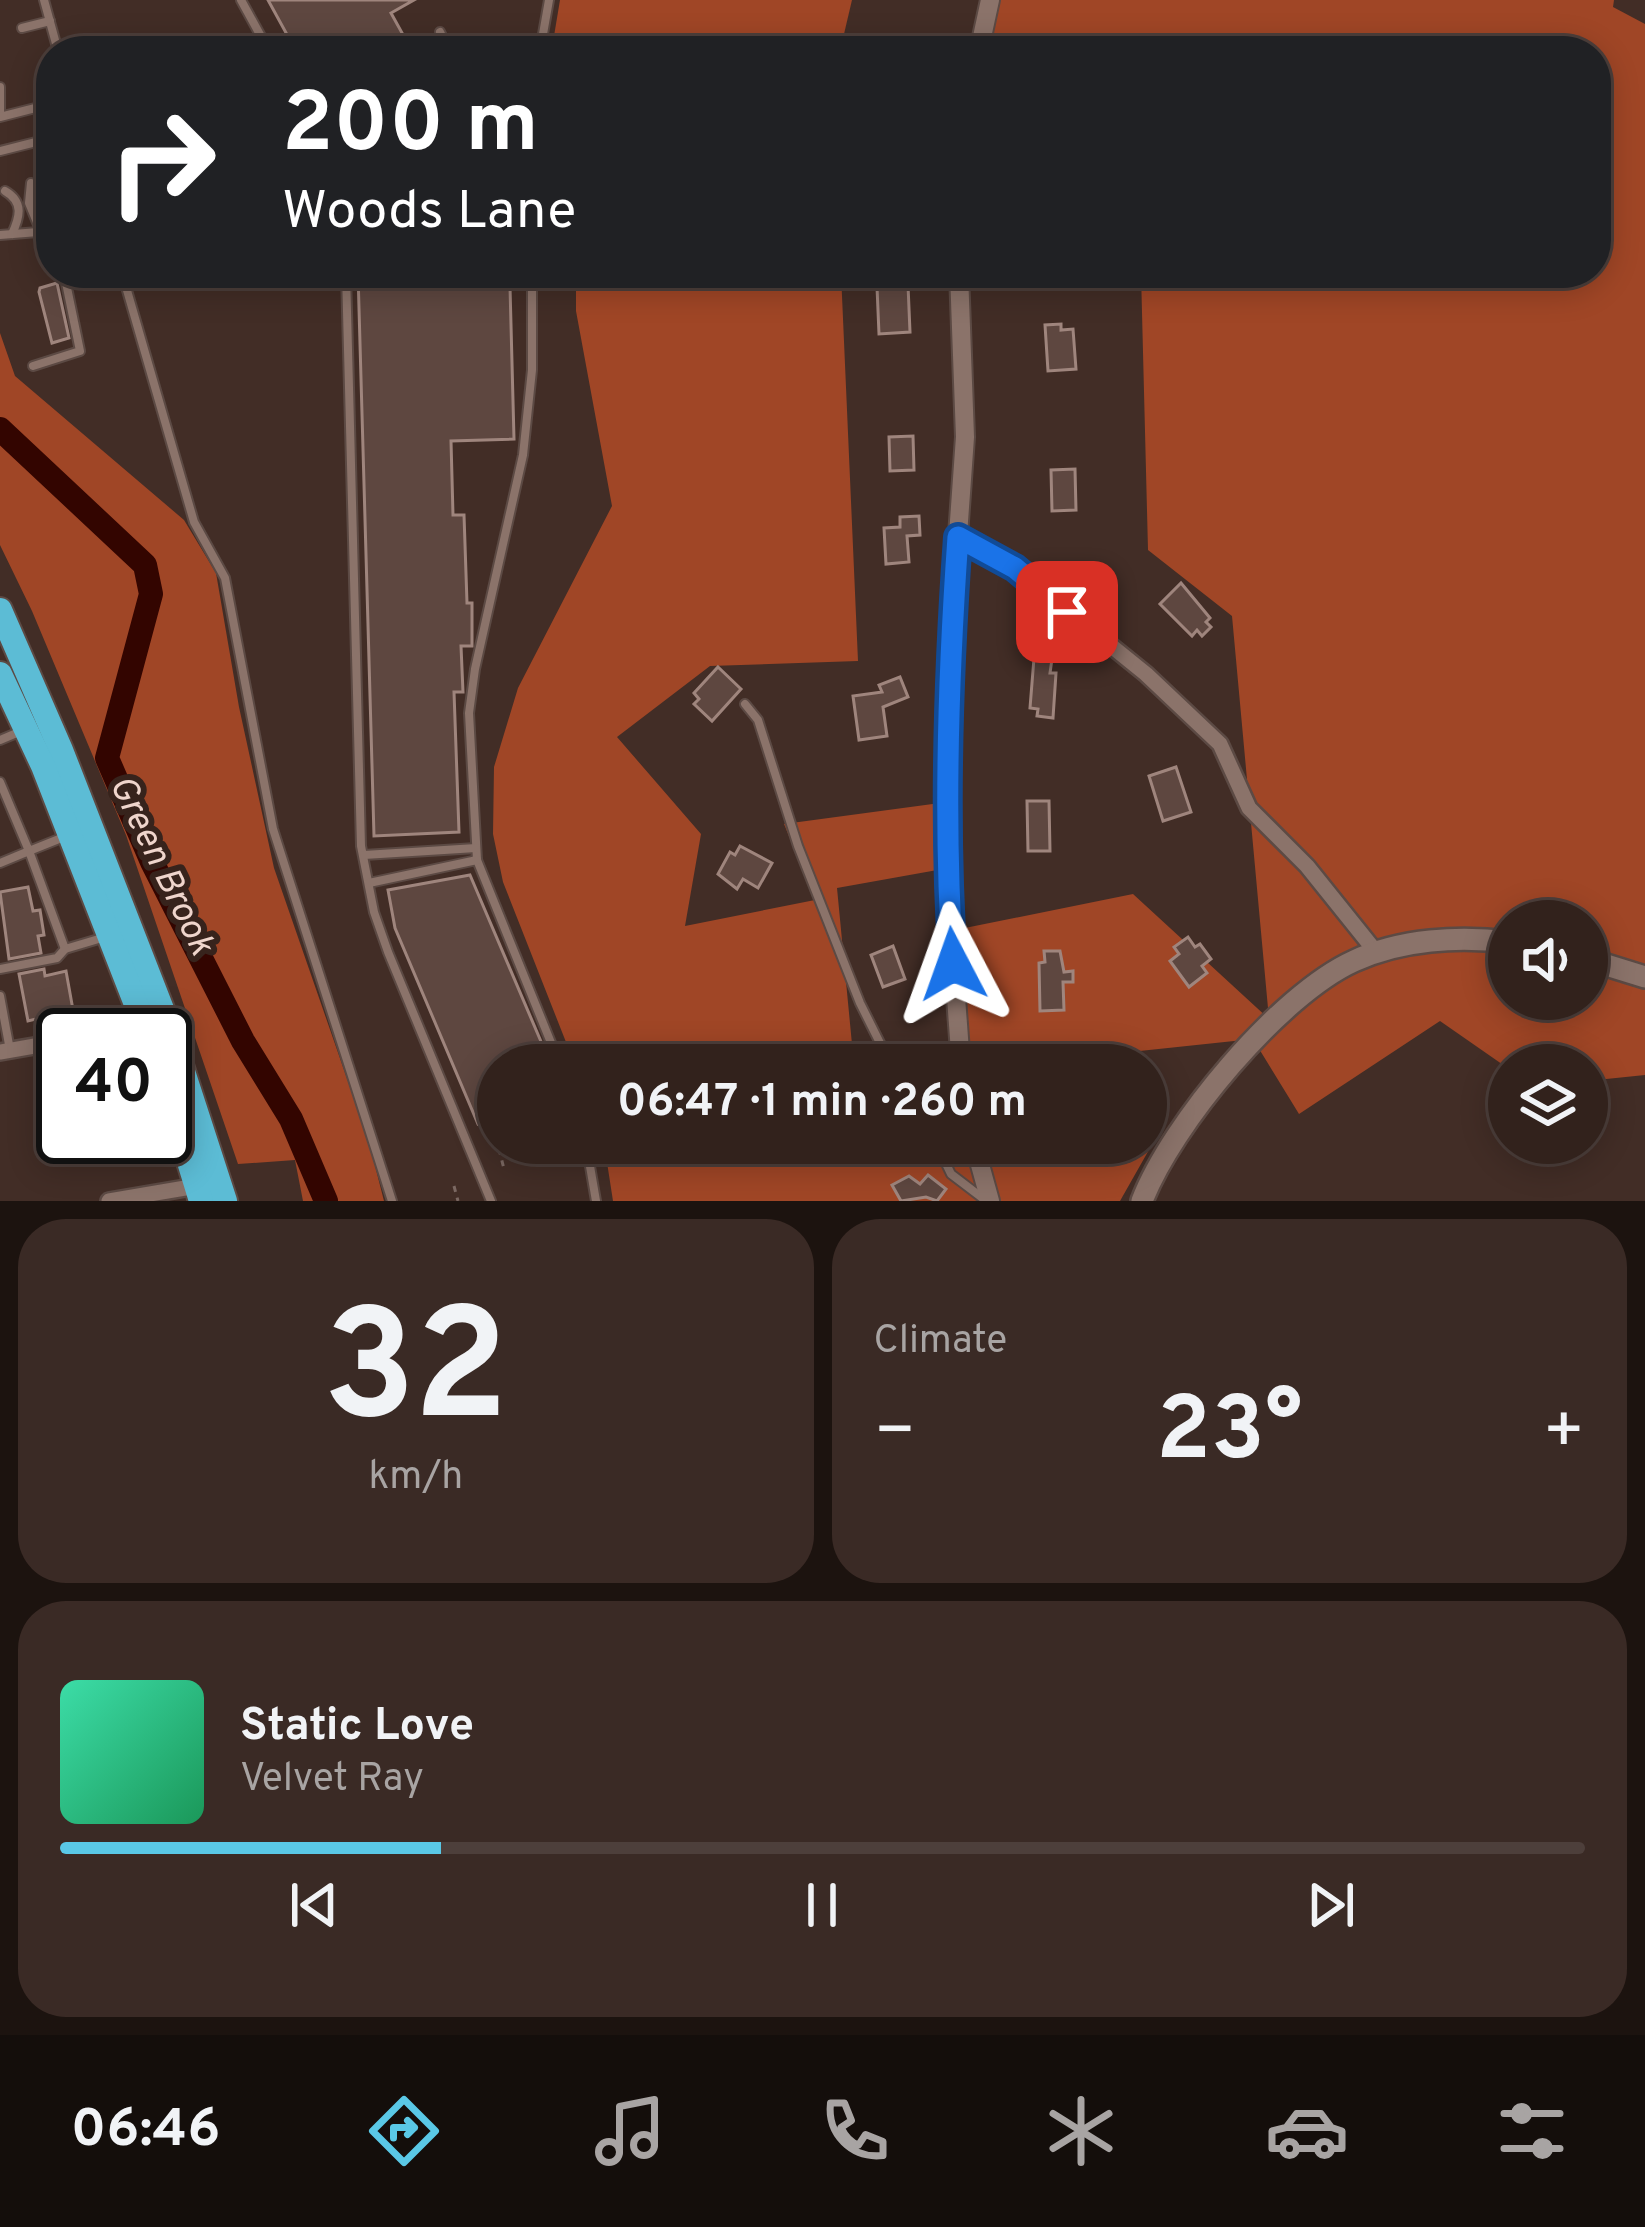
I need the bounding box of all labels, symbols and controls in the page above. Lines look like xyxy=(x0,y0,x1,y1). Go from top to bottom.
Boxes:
text: 200 m xyxy=(282,75,539,181)
icon: right xyxy=(84,84,240,240)
text: Woods Lane xyxy=(282,179,576,248)
pin xyxy=(1016,561,1118,663)
icon: arrive xyxy=(1034,579,1100,645)
water label: Green Brook xyxy=(97,769,224,964)
map controls xyxy=(1488,900,1608,1164)
button: sound xyxy=(1488,900,1608,1020)
position arrow xyxy=(890,901,1016,1027)
speed limit sign: 40 xyxy=(36,1008,192,1164)
button: layers xyxy=(1488,1044,1608,1164)
text: 06:47 · 1 min · 260 m xyxy=(617,1075,1027,1132)
text: 32 xyxy=(323,1277,509,1475)
text: Climate xyxy=(874,1318,1007,1367)
text: 23° xyxy=(1156,1378,1302,1491)
text: − xyxy=(874,1393,916,1476)
text: + xyxy=(1542,1393,1585,1476)
text: km/h xyxy=(368,1454,463,1503)
text: Static Love xyxy=(240,1699,474,1756)
text: Velvet Ray xyxy=(240,1756,424,1805)
icon: previous xyxy=(281,1872,347,1938)
icon: pause xyxy=(789,1872,855,1938)
icon: next xyxy=(1298,1872,1364,1938)
icon: directions xyxy=(362,2089,446,2173)
icon: music xyxy=(588,2089,672,2173)
icon: phone xyxy=(813,2089,897,2173)
icon: climate xyxy=(1039,2089,1123,2173)
icon: car xyxy=(1265,2089,1349,2173)
icon: filters xyxy=(1490,2089,1574,2173)
text: 06:46 xyxy=(71,2097,221,2166)

